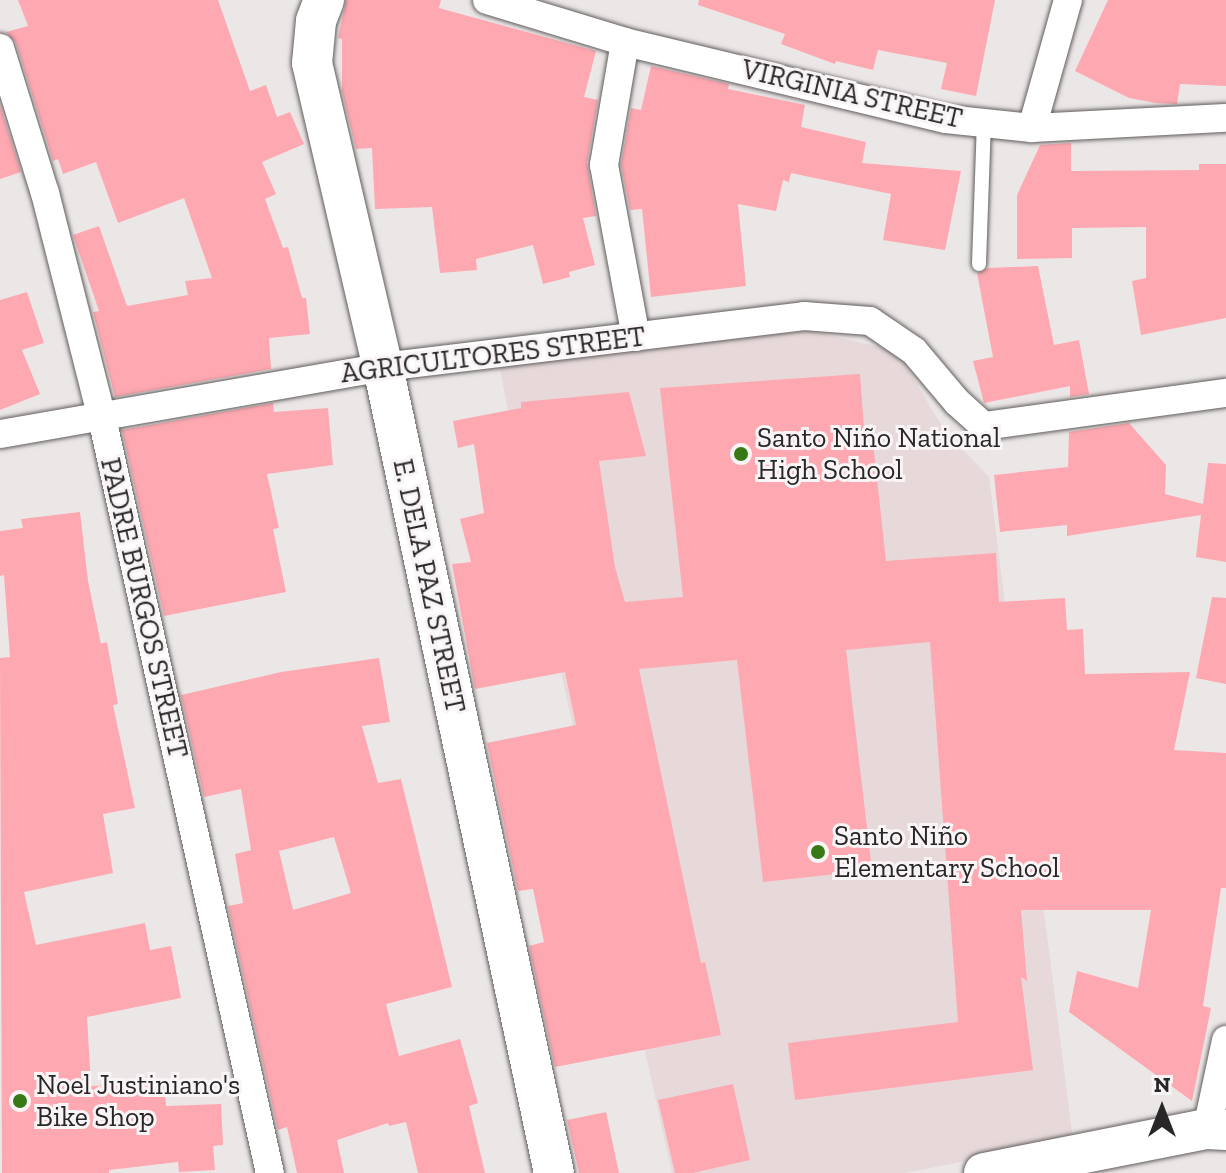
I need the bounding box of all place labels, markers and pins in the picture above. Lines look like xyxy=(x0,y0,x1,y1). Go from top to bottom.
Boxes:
place label: Santo Niño National High School xyxy=(757,421,1001,487)
marker: Santo Niño National High School xyxy=(732,445,750,463)
place label: Santo Niño Elementary School xyxy=(834,819,1060,885)
marker: Santo Niño Elementary School xyxy=(809,843,827,861)
place label: Noel Justiniano's Bike Shop xyxy=(36,1068,241,1134)
marker: Noel Justiniano's Bike Shop xyxy=(11,1092,29,1110)

